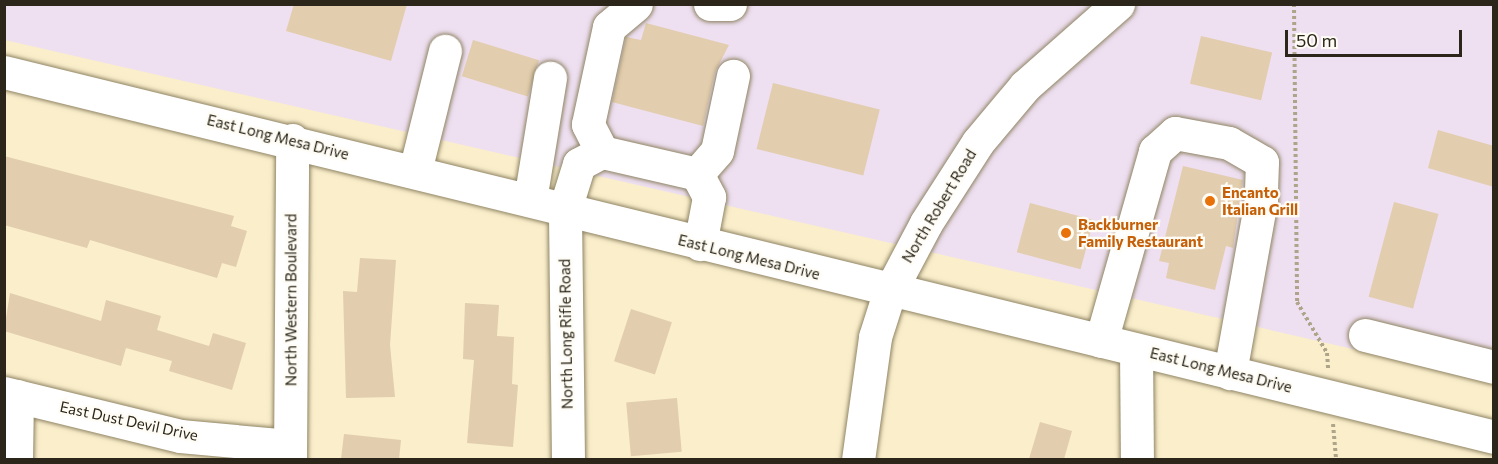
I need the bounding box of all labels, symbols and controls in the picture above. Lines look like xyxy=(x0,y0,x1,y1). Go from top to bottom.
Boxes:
scale bar xyxy=(1288,18,1465,56)
text: 50 m xyxy=(1296,29,1337,51)
street label: East Long Mesa Drive xyxy=(205,111,351,163)
street label: North Robert Road xyxy=(898,146,980,266)
place label: Encanto Italian Grill xyxy=(1222,183,1298,218)
marker: Encanto Italian Grill xyxy=(1203,194,1217,208)
street label: North Western Boulevard xyxy=(282,214,300,386)
place label: Backburner Family Restaurant xyxy=(1078,215,1203,250)
marker: Backburner Family Restaurant xyxy=(1059,226,1073,240)
street label: East Long Mesa Drive xyxy=(676,231,822,283)
street label: North Long Rifle Road xyxy=(556,259,576,409)
street label: East Long Mesa Drive xyxy=(1148,344,1294,396)
street label: East Dust Devil Drive xyxy=(58,398,200,444)

